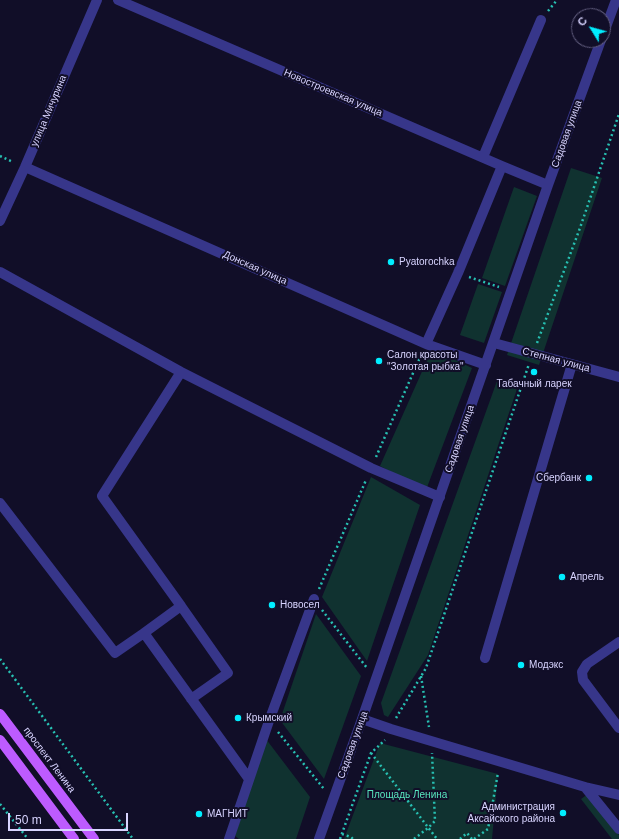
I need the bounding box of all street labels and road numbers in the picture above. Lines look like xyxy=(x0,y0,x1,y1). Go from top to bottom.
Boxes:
street label: Новостроевская улица xyxy=(282,67,384,119)
street label: улица Мичурина xyxy=(29,73,69,149)
street label: Садовая улица xyxy=(549,99,585,169)
street label: Донская улица xyxy=(221,249,289,287)
street label: Степная улица xyxy=(521,345,591,375)
street label: Садовая улица xyxy=(443,404,477,474)
street label: Садовая улица xyxy=(335,710,371,780)
street label: проспект Ленина xyxy=(21,725,77,795)

